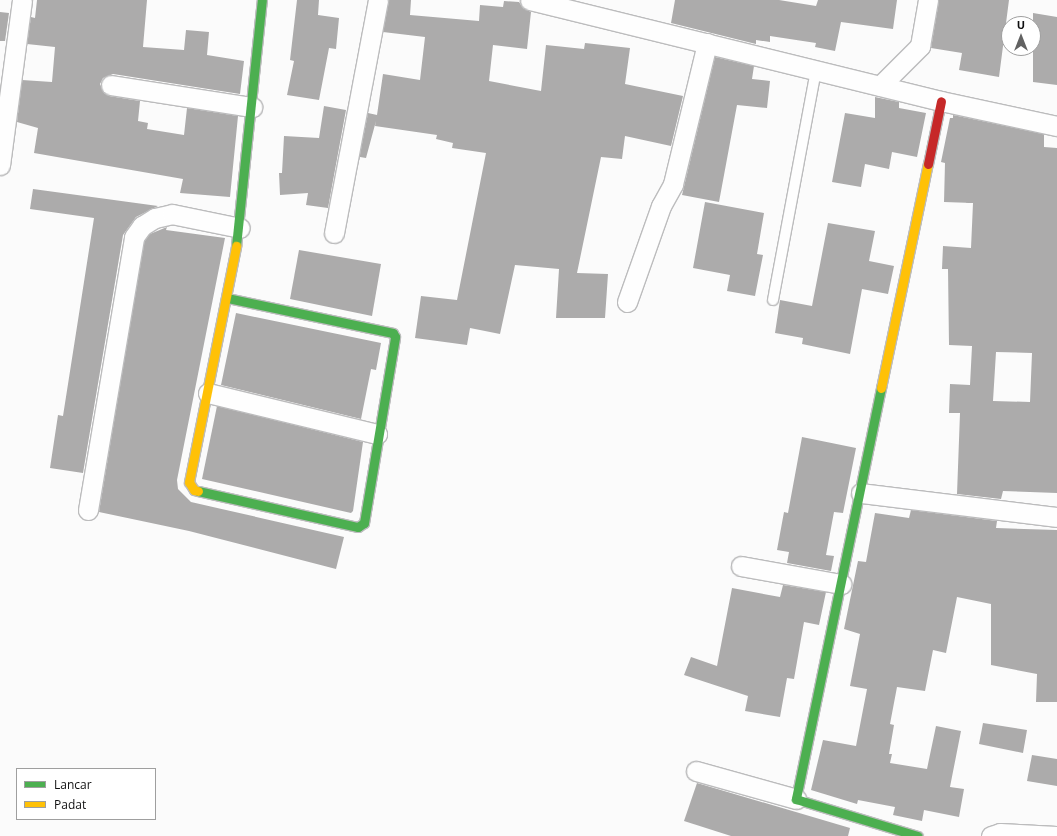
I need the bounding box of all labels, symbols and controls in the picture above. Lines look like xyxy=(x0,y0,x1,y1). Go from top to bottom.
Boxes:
north arrow xyxy=(1001,16,1041,56)
text: U xyxy=(1017,17,1025,32)
legend xyxy=(16,768,156,820)
text: Lancar xyxy=(54,776,92,793)
text: Padat xyxy=(54,796,86,813)

